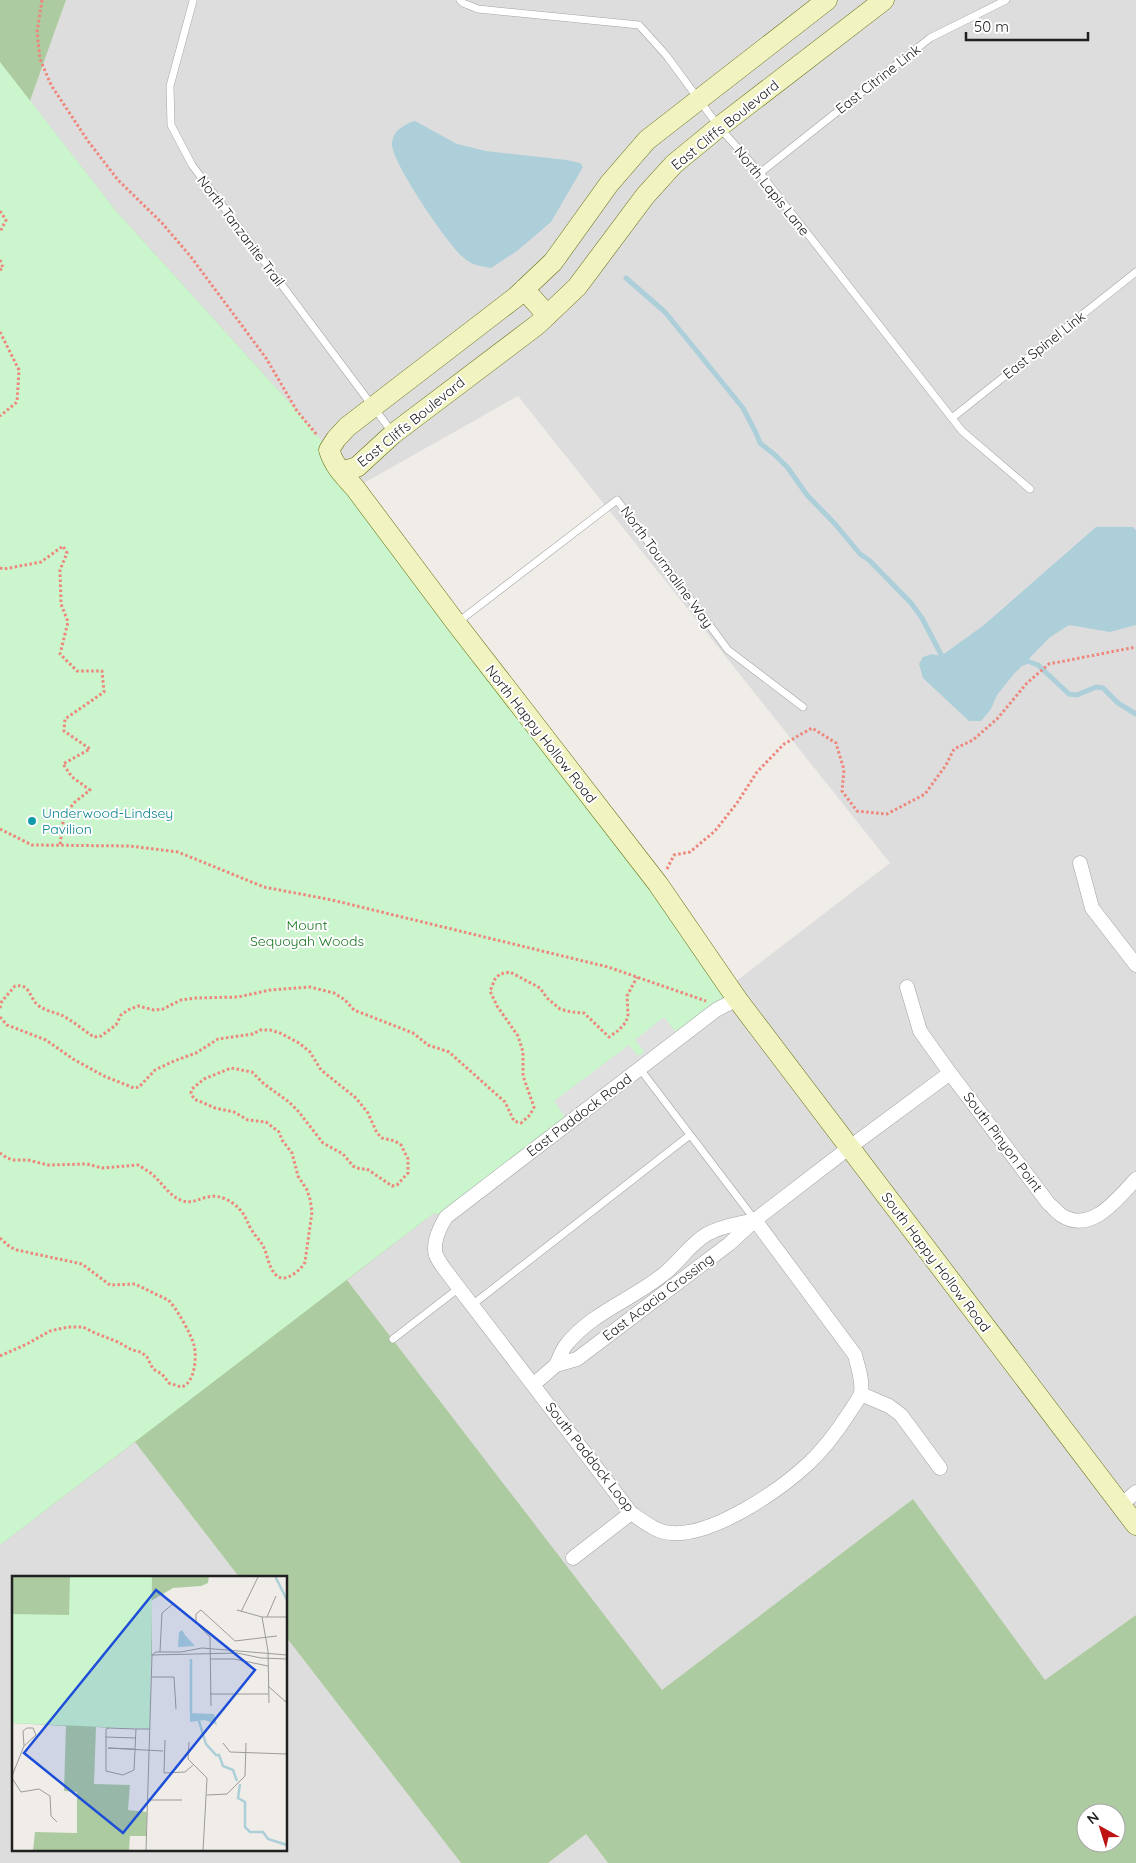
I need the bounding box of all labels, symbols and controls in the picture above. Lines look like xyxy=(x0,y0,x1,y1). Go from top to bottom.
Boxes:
scale bar xyxy=(966,10,1088,42)
text: 50 m xyxy=(974,17,1009,36)
street label: East Citrine Link xyxy=(832,40,924,118)
street label: East Cliffs Boulevard xyxy=(668,76,782,174)
street label: North Lapis Lane xyxy=(730,142,814,240)
street label: North Tanzanite Trail xyxy=(193,172,289,290)
street label: East Spinel Link xyxy=(999,307,1089,383)
street label: East Cliffs Boulevard xyxy=(354,373,468,471)
street label: North Tourmaline Way xyxy=(617,503,717,631)
street label: North Happy Hollow Road xyxy=(481,661,601,807)
place label: Underwood-Lindsey Pavilion xyxy=(42,804,173,838)
marker: Underwood-Lindsey Pavilion xyxy=(26,815,38,827)
park label: Mount Sequoyah Woods xyxy=(250,916,364,950)
street label: East Paddock Road xyxy=(523,1070,635,1160)
street label: South Pinyon Point xyxy=(959,1088,1047,1196)
street label: South Happy Hollow Road xyxy=(878,1188,994,1336)
street label: East Acacia Crossing xyxy=(599,1249,717,1345)
street label: South Paddock Loop xyxy=(542,1399,638,1515)
inset map xyxy=(12,1576,288,1850)
north arrow xyxy=(1076,1803,1126,1853)
text: N xyxy=(1083,1808,1102,1828)

